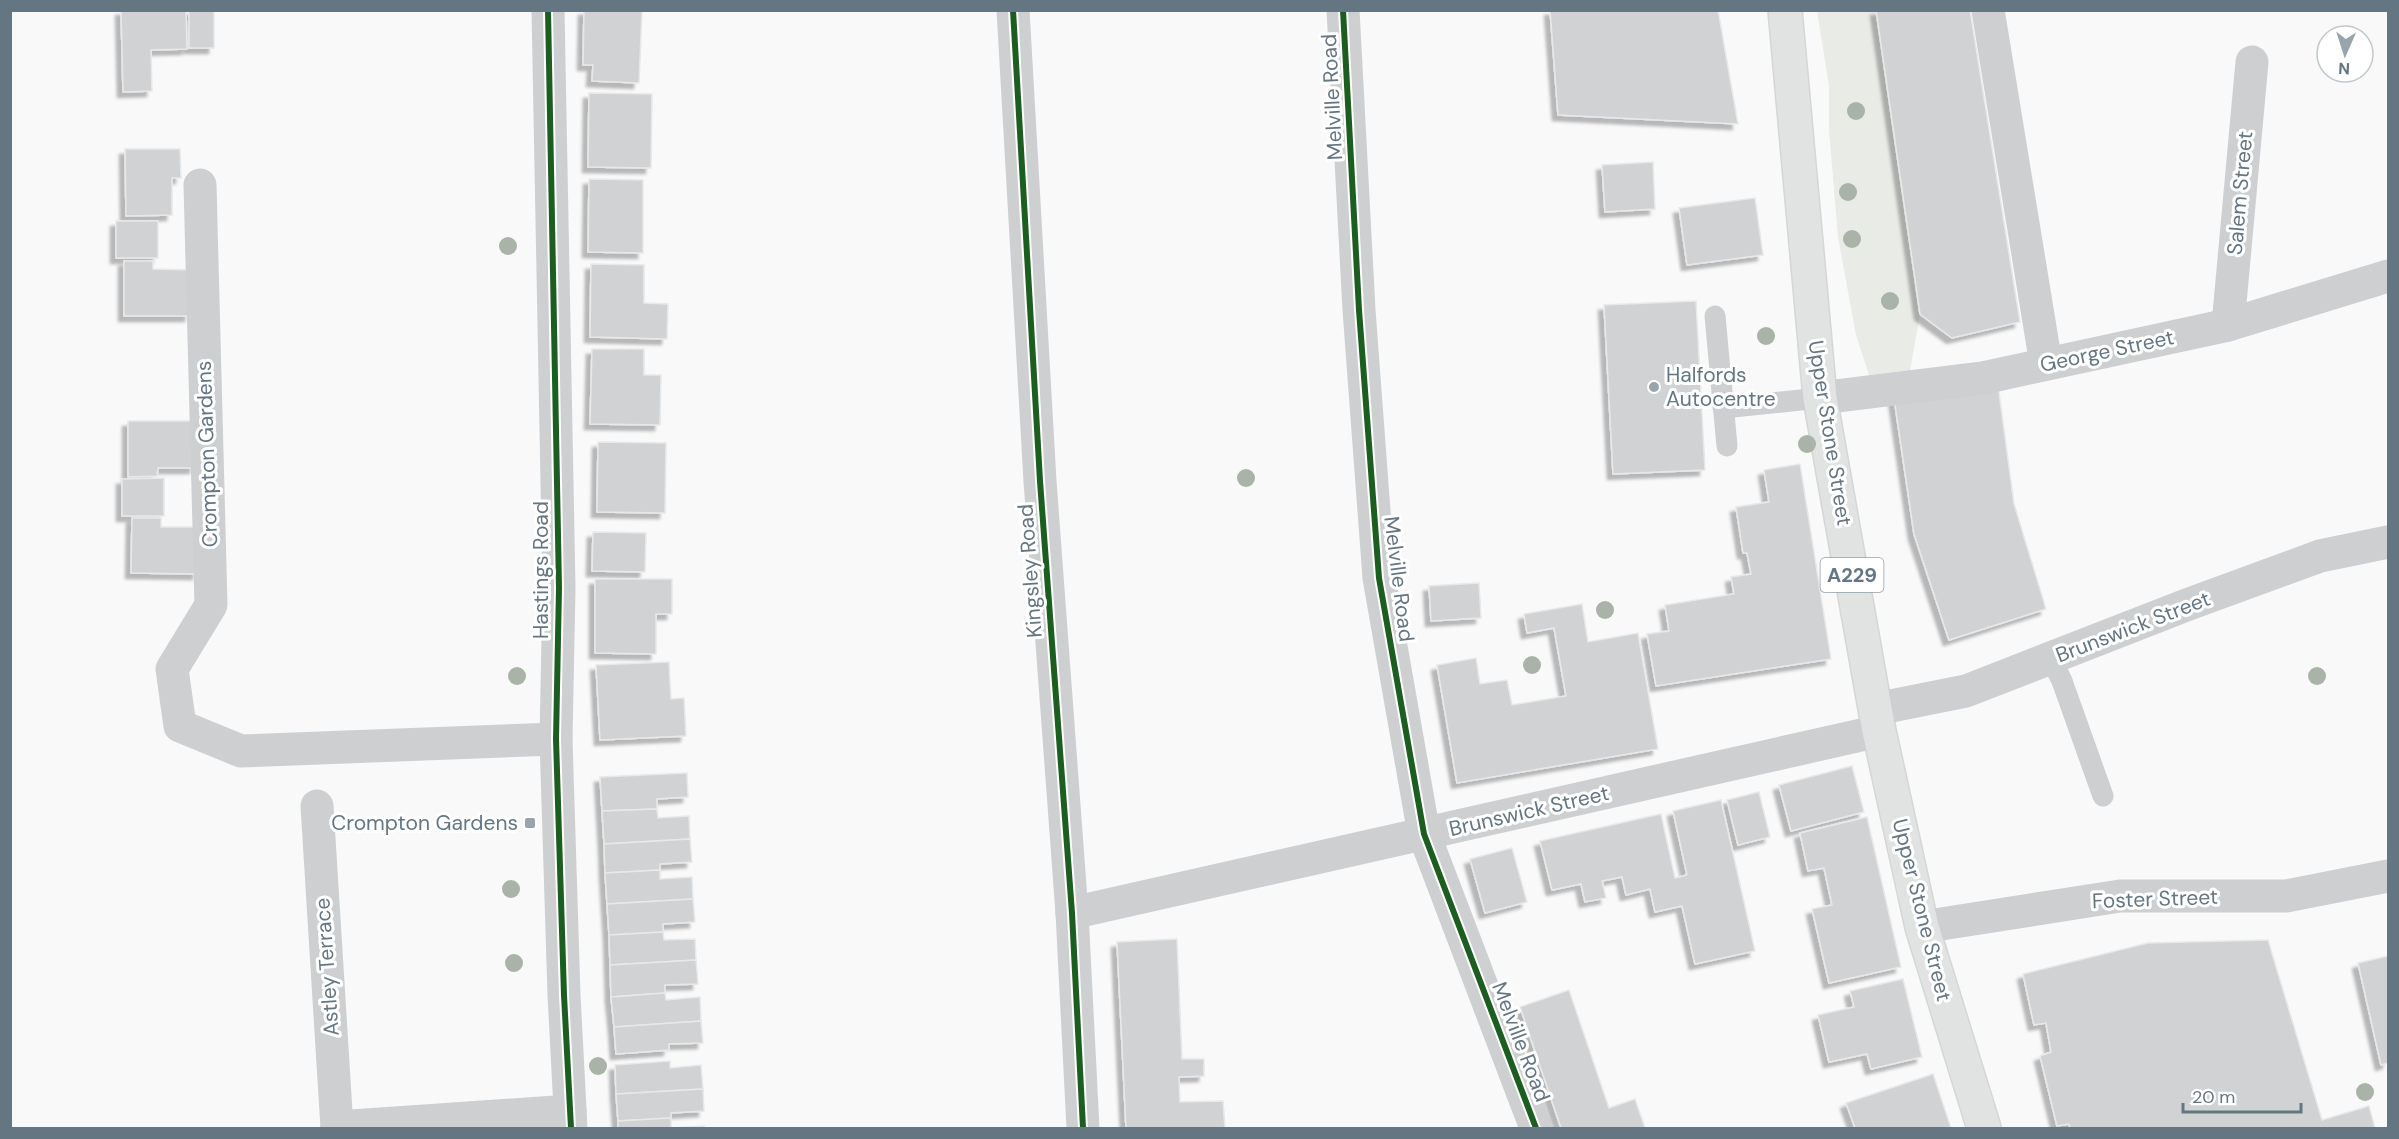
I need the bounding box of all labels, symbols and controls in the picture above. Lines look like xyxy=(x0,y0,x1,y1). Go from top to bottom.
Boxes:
north arrow xyxy=(2315,24,2375,84)
street label: Melville Road xyxy=(1315,33,1349,161)
text: N xyxy=(2338,58,2351,79)
street label: Salem Street xyxy=(2221,130,2259,256)
street label: George Street xyxy=(2037,323,2177,379)
street label: Upper Stone Street xyxy=(1802,338,1858,528)
street label: Crompton Gardens xyxy=(190,360,224,548)
place label: Halfords Autocentre xyxy=(1666,361,1776,413)
marker: Halfords Autocentre xyxy=(1647,380,1661,394)
street label: Hastings Road xyxy=(527,501,555,639)
street label: Kingsley Road xyxy=(1011,503,1049,639)
street label: Melville Road xyxy=(1377,515,1421,643)
road number: A229 xyxy=(1820,558,1884,592)
street label: Brunswick Street xyxy=(2052,585,2214,669)
street label: Brunswick Street xyxy=(1446,779,1612,843)
place label: Crompton Gardens xyxy=(331,809,518,837)
marker: Crompton Gardens xyxy=(523,816,537,830)
street label: Upper Stone Street xyxy=(1886,816,1958,1004)
street label: Foster Street xyxy=(2092,883,2218,915)
street label: Astley Terrace xyxy=(308,897,346,1037)
street label: Melville Road xyxy=(1485,978,1557,1106)
scale bar xyxy=(2183,1076,2302,1114)
text: 20 m xyxy=(2192,1085,2235,1109)

